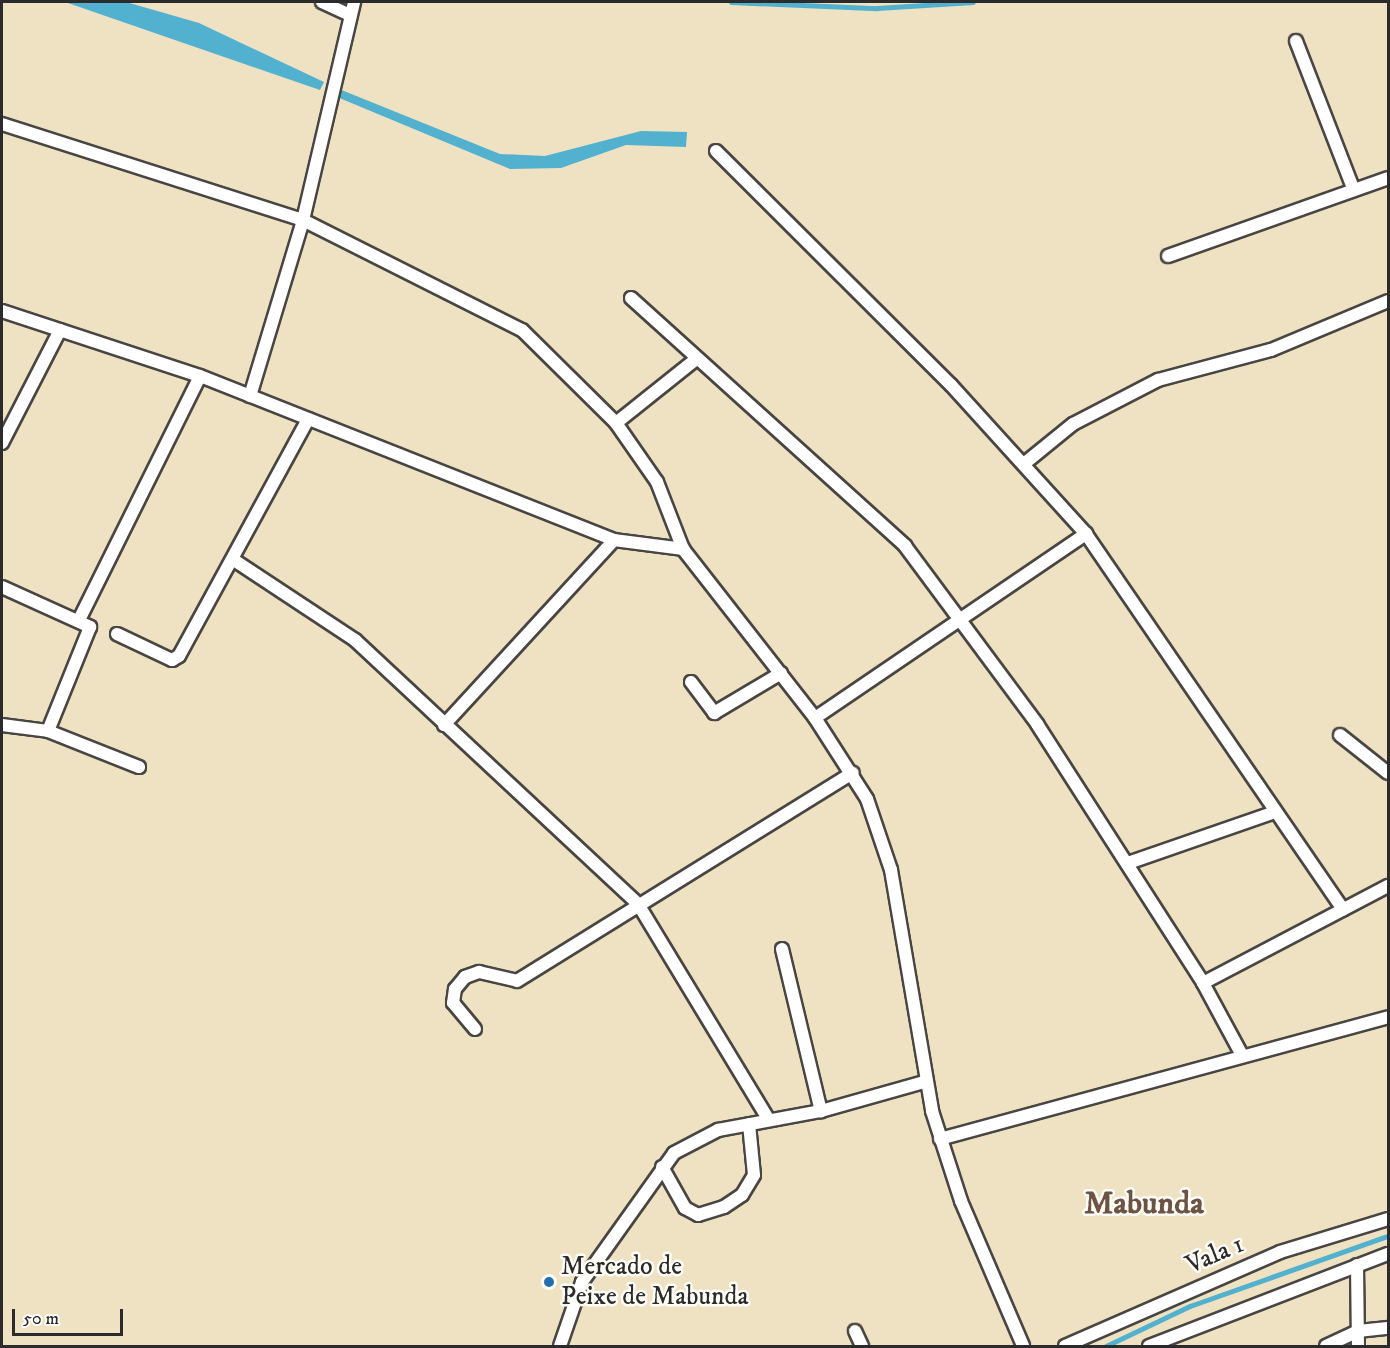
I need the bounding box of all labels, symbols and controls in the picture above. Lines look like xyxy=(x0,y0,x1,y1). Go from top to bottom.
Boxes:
district label: Mabunda xyxy=(1084,1185,1204,1223)
street label: Vala 1 xyxy=(1181,1229,1249,1281)
place label: Mercado de Peixe de Mabunda xyxy=(561,1251,749,1312)
marker: Mercado de Peixe de Mabunda xyxy=(542,1275,556,1289)
scale bar xyxy=(15,1297,126,1335)
text: 50 m xyxy=(23,1308,59,1330)

